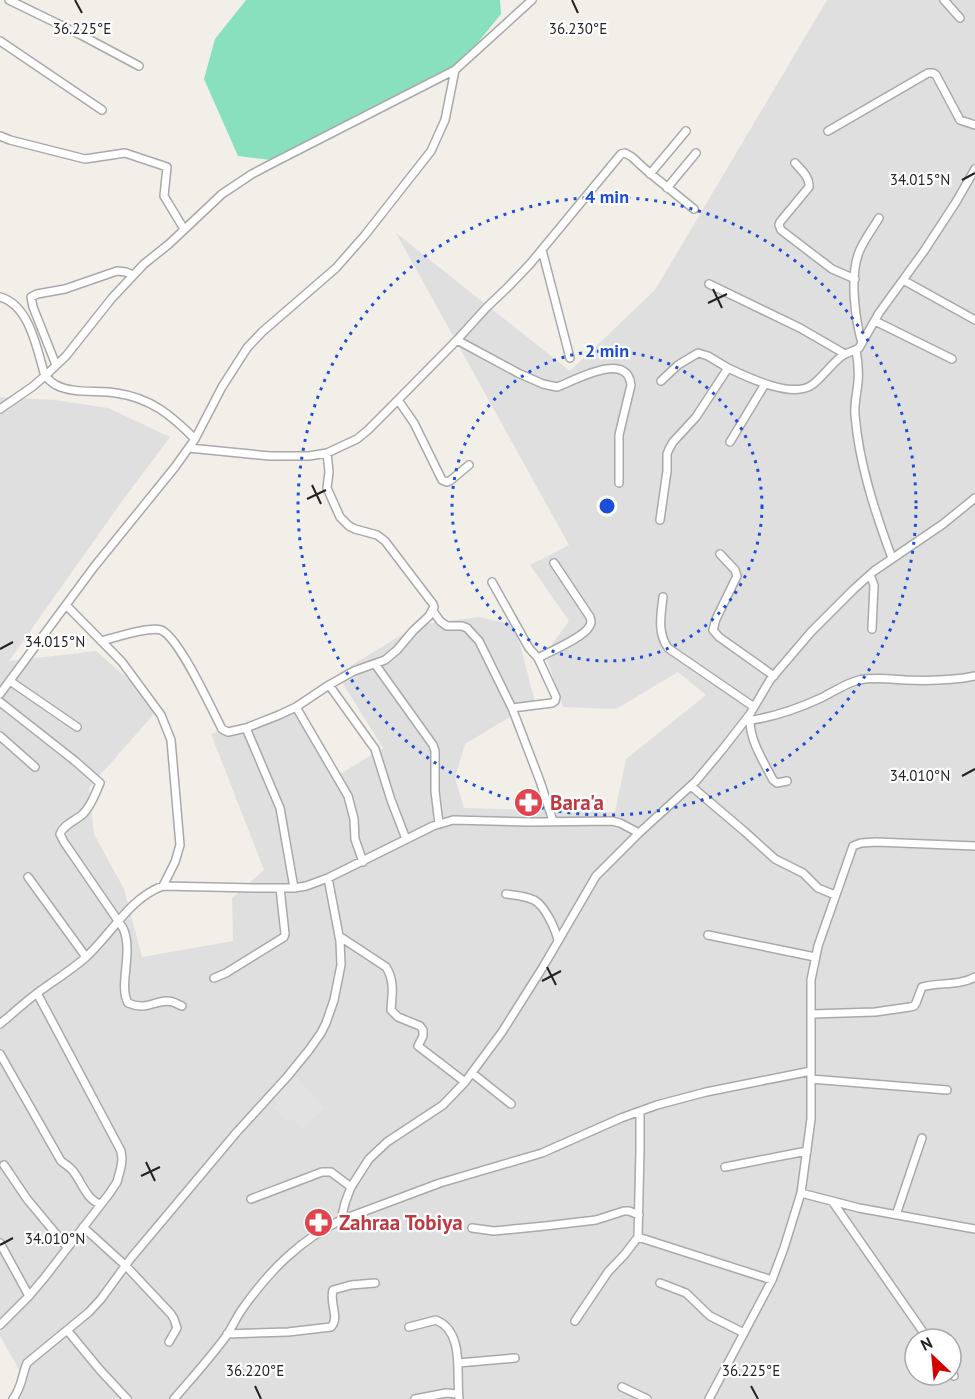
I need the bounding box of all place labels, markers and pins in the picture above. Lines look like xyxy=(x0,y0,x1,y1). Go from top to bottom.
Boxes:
centre of rings xyxy=(597,496,617,516)
pharmacy icon: Bara'a xyxy=(513,787,545,819)
place label: Bara'a xyxy=(550,789,604,816)
pharmacy icon: Zahraa Tobiya xyxy=(302,1207,334,1239)
place label: Zahraa Tobiya xyxy=(339,1209,463,1236)

